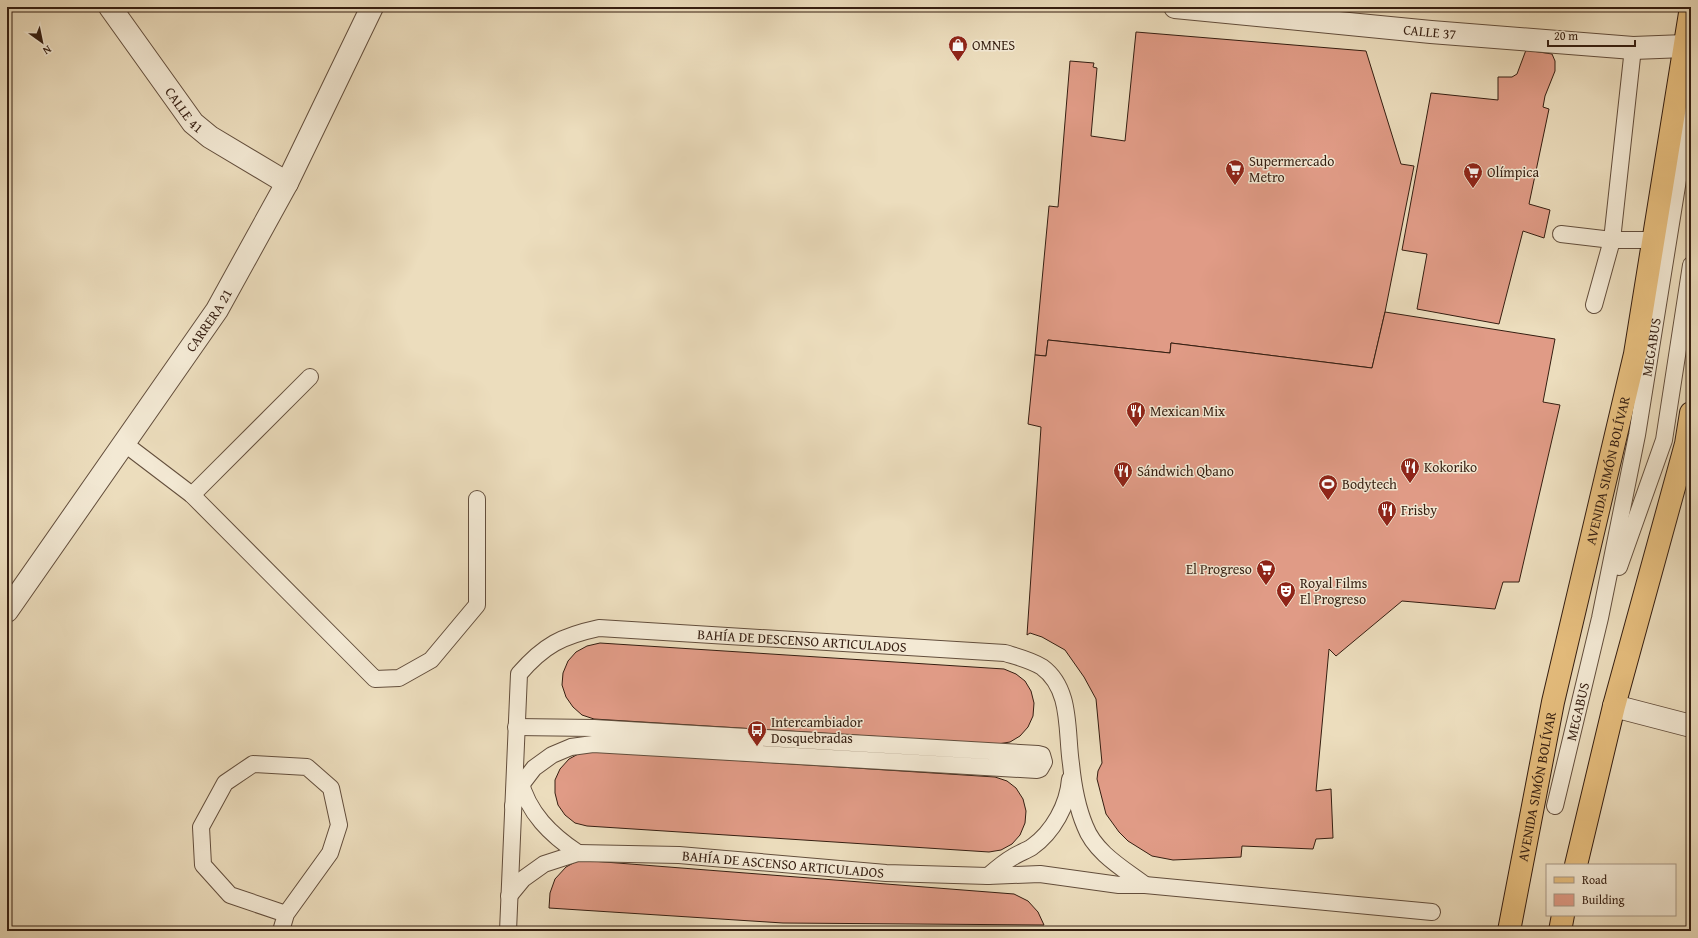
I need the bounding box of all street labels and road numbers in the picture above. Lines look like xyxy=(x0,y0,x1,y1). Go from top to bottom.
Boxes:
street label: CALLE 37 xyxy=(1402,19,1457,44)
street label: CALLE 41 xyxy=(160,83,208,138)
street label: CARRERA 21 xyxy=(181,285,237,356)
street label: MEGABUS xyxy=(1637,316,1666,378)
street label: AVENIDA SIMÓN BOLÍVAR xyxy=(1580,393,1635,547)
street label: BAHÍA DE DESCENSO ARTICULADOS xyxy=(697,624,907,657)
street label: MEGABUS xyxy=(1561,680,1594,743)
street label: AVENIDA SIMÓN BOLÍVAR xyxy=(1513,709,1561,863)
street label: BAHÍA DE ASCENSO ARTICULADOS xyxy=(681,845,885,883)

